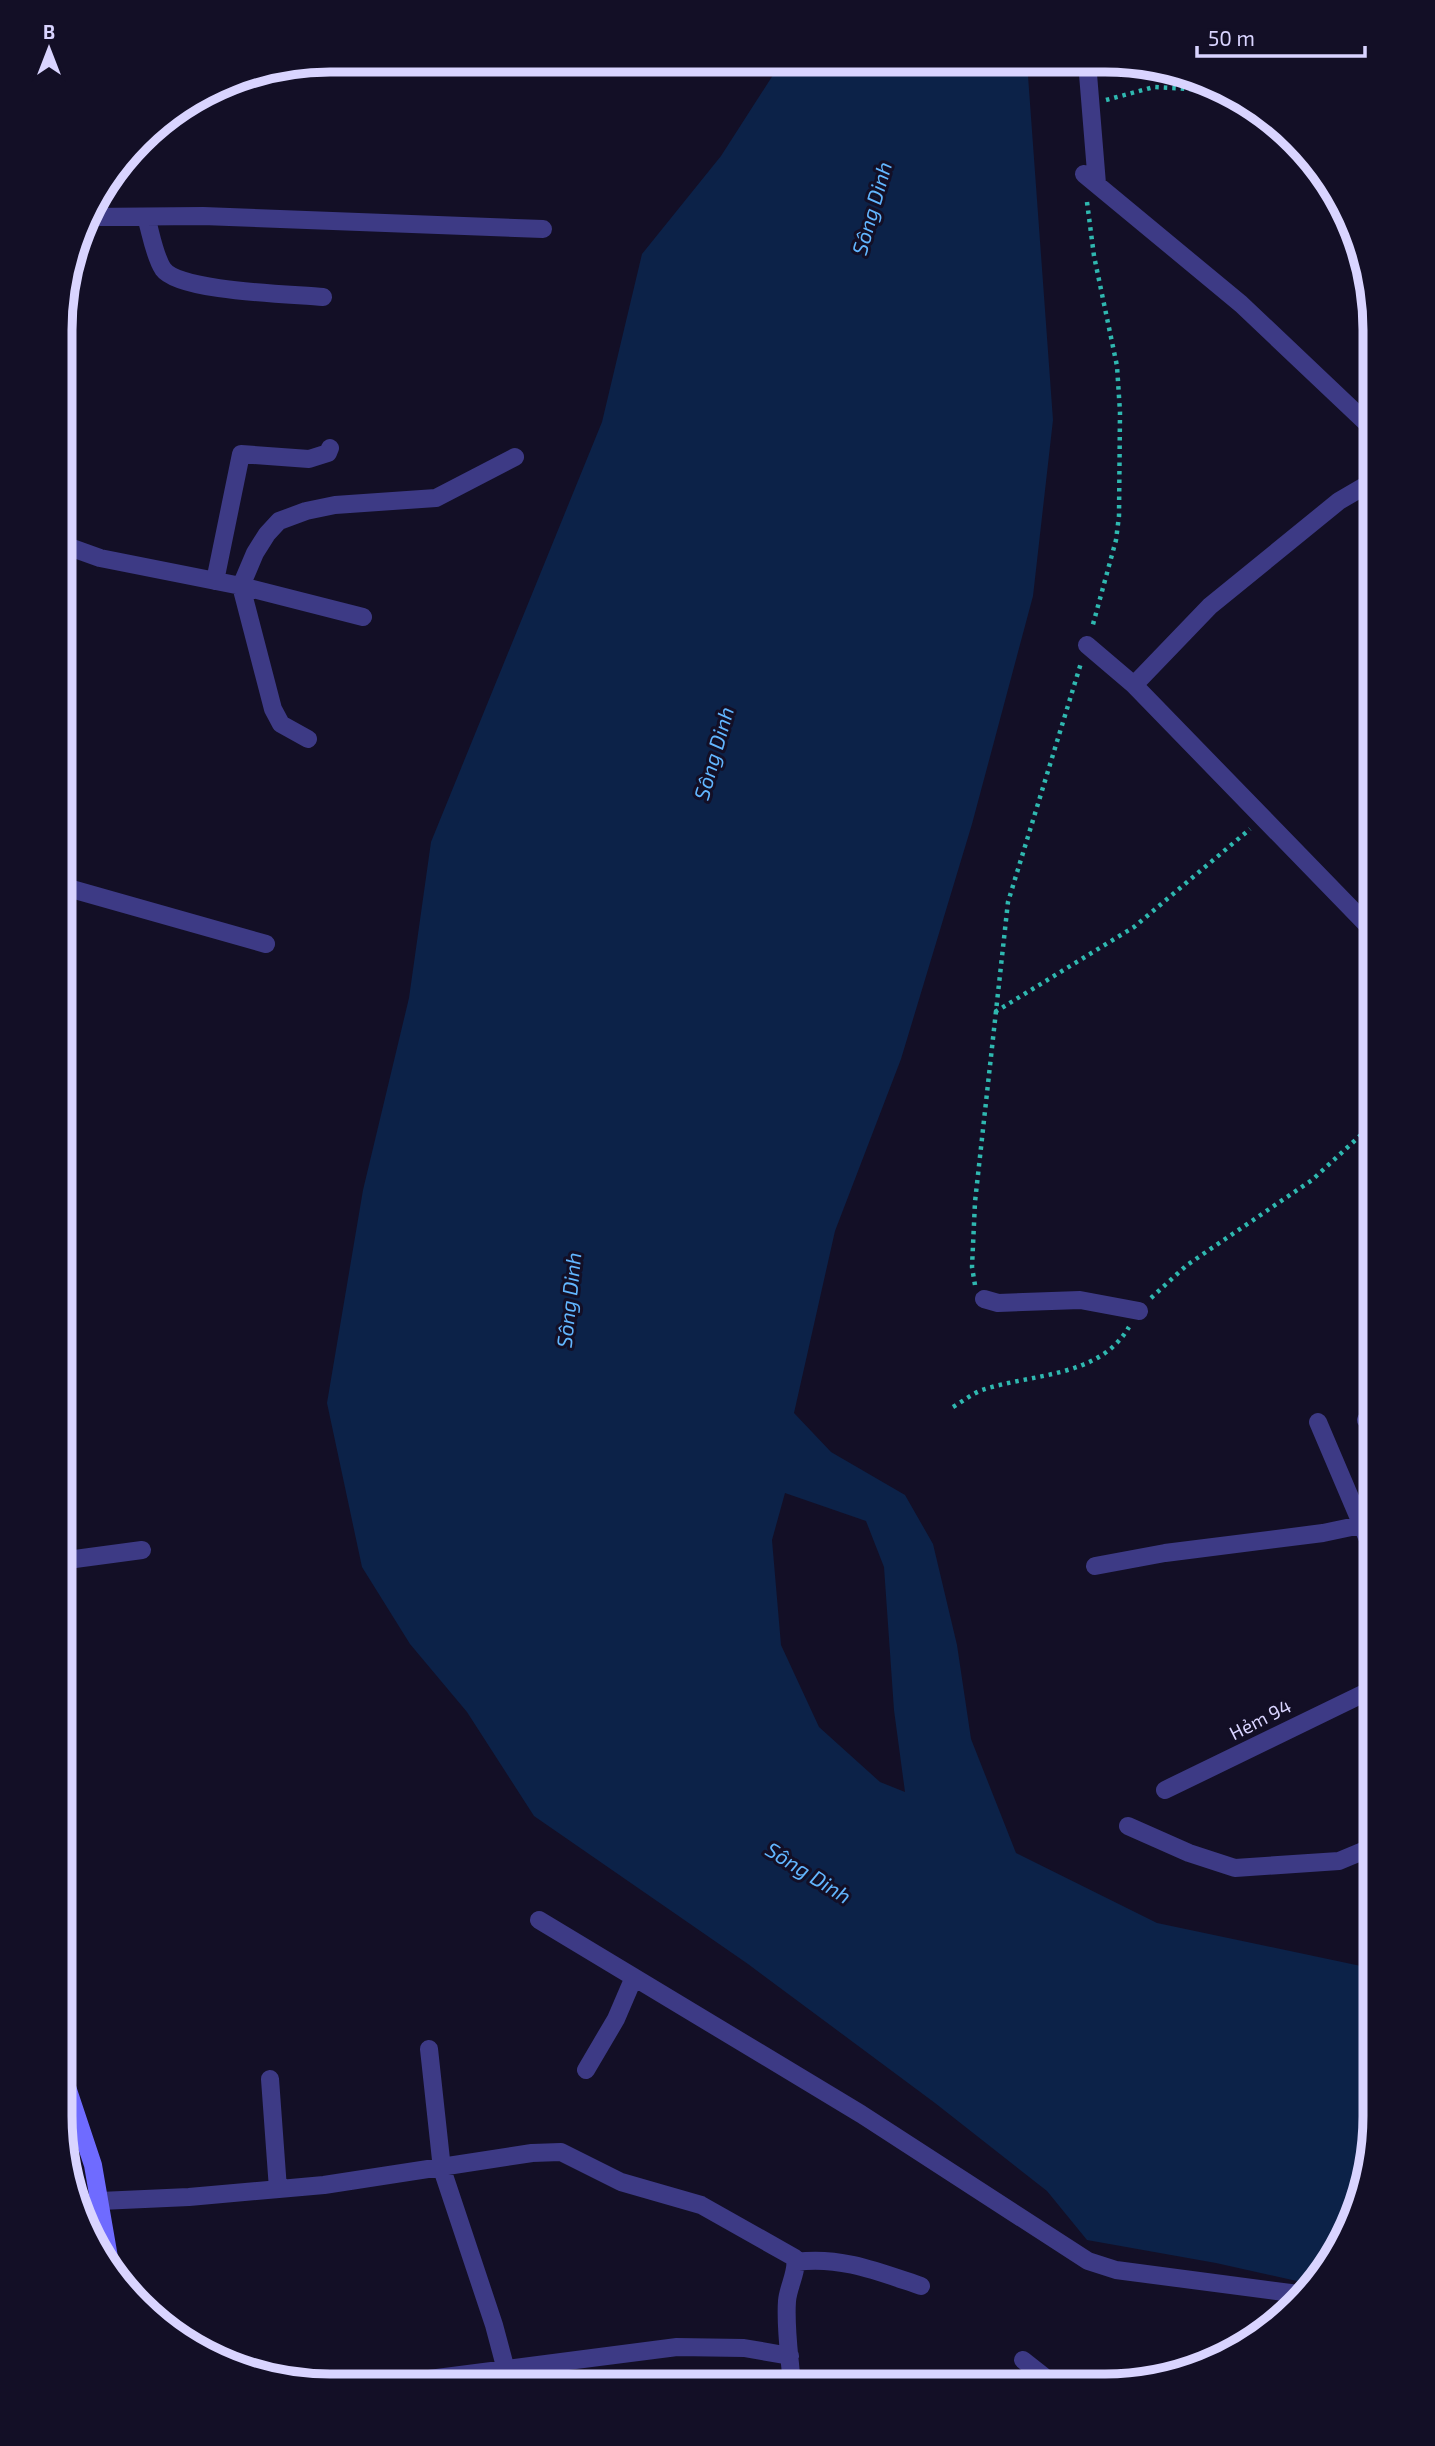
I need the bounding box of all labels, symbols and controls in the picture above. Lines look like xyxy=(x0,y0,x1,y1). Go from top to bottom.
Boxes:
north arrow xyxy=(14,14,84,84)
scale bar xyxy=(1197,14,1365,58)
text: B xyxy=(43,20,55,43)
text: 50 m xyxy=(1208,25,1255,50)
water label: Sông Dinh xyxy=(846,158,896,258)
water label: Sông Dinh xyxy=(688,703,738,803)
water label: Sông Dinh xyxy=(551,1251,585,1349)
street label: Hẻm 94 xyxy=(1225,1694,1295,1744)
water label: Sông Dinh xyxy=(762,1836,856,1908)

